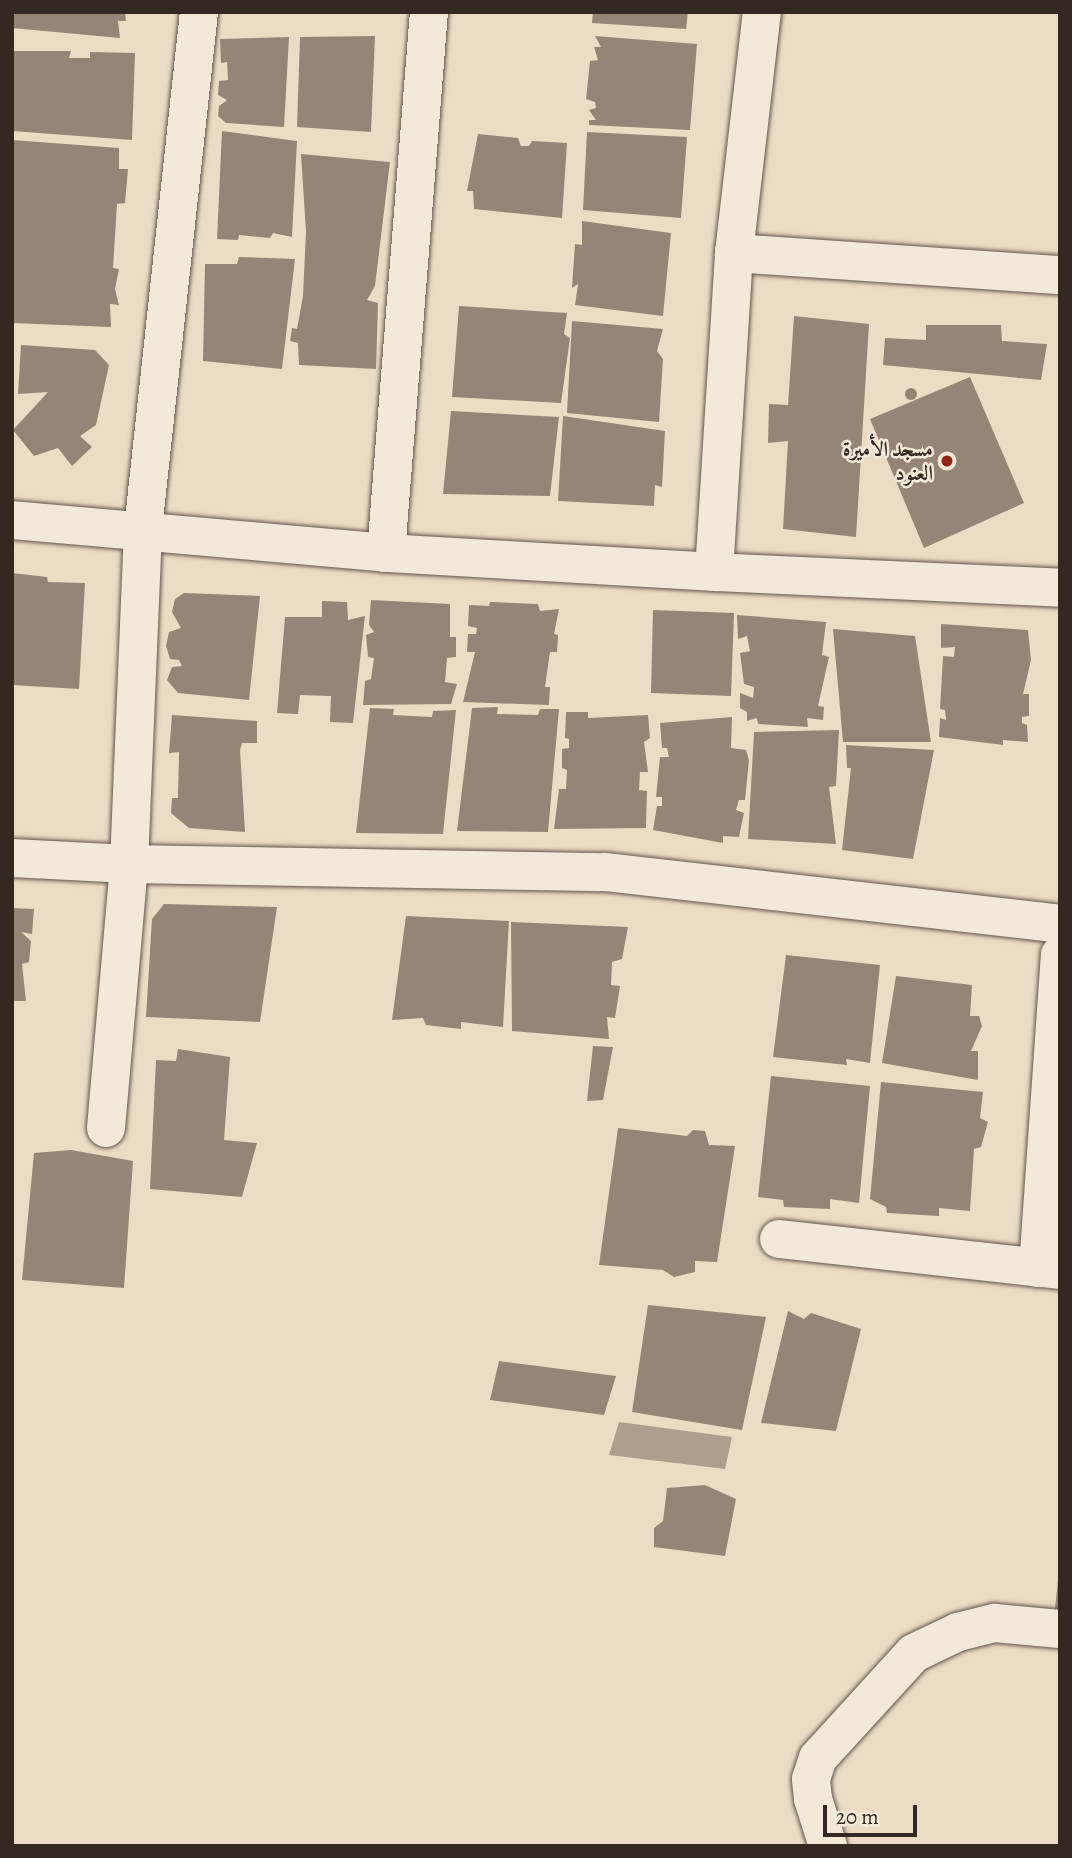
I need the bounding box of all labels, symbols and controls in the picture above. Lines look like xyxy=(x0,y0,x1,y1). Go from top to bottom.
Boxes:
place label: مسجد الأميرة العنود xyxy=(843,436,933,486)
marker: مسجد الأميرة العنود xyxy=(939,453,955,469)
scale bar xyxy=(827,1792,922,1836)
text: 20 m xyxy=(836,1803,879,1831)

